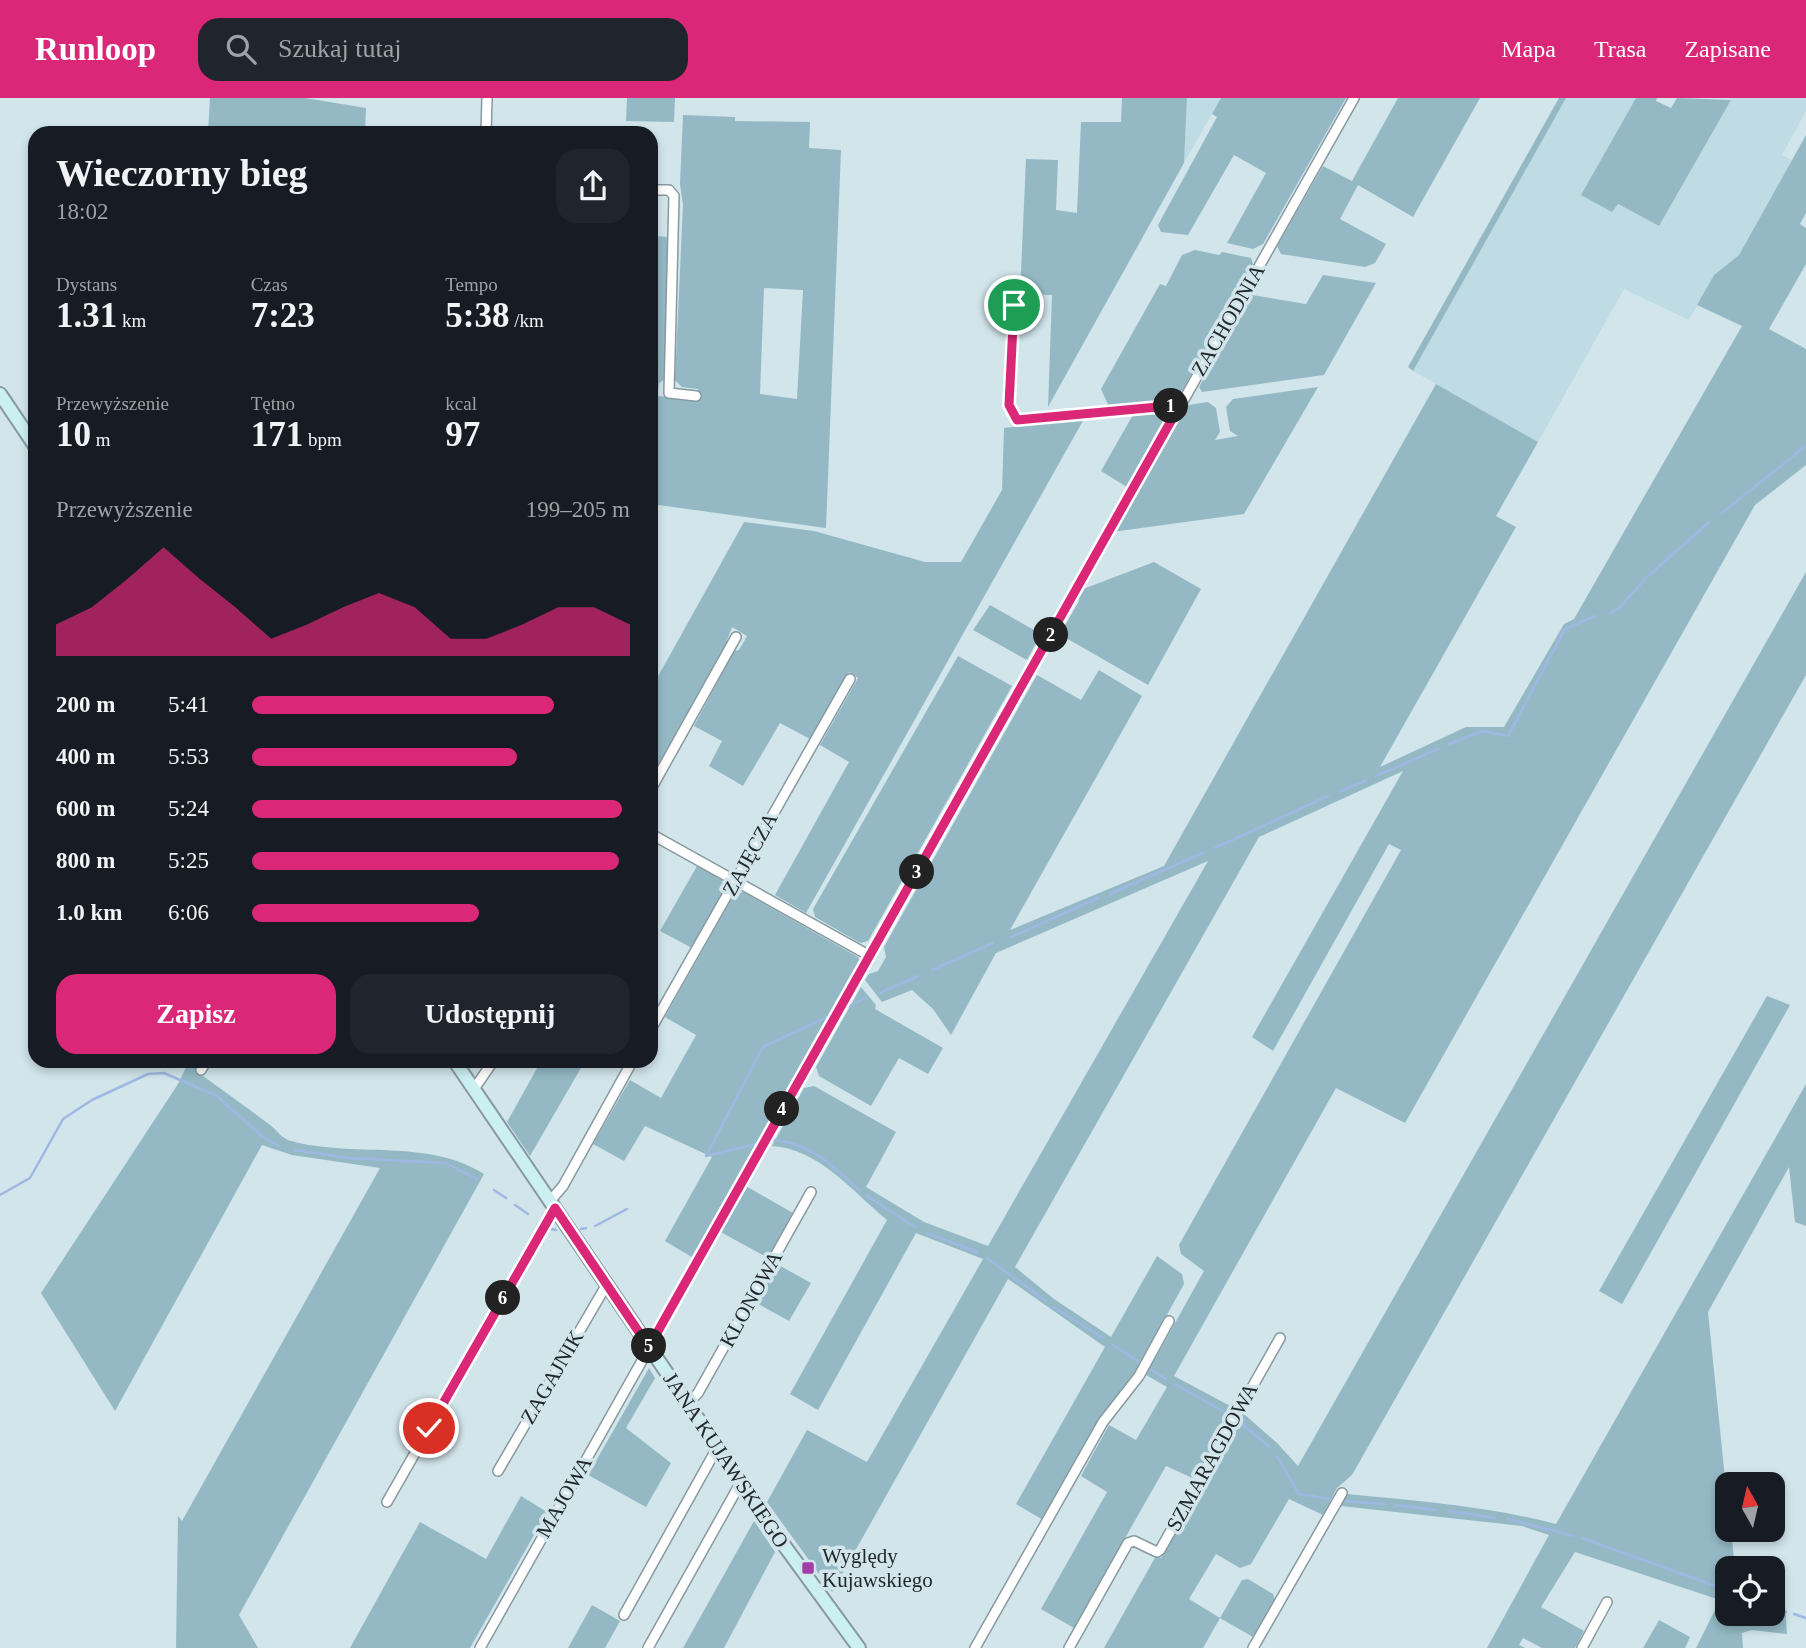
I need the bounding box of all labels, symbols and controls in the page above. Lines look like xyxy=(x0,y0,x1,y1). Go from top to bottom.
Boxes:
search box xyxy=(198,18,688,81)
icon: search xyxy=(222,30,260,68)
text: Runloop xyxy=(35,31,156,67)
text: Szukaj tutaj xyxy=(278,34,402,63)
text: Mapa xyxy=(1501,36,1556,62)
text: Trasa xyxy=(1594,36,1646,62)
text: Zapisane xyxy=(1684,36,1771,62)
button: share xyxy=(556,149,630,223)
text: Wieczorny bieg xyxy=(56,152,308,194)
text: 18:02 xyxy=(56,199,108,224)
street label: ZACHODNIA xyxy=(1186,259,1270,380)
text: Dystans xyxy=(56,274,117,295)
text: Czas xyxy=(251,274,288,295)
text: Tempo xyxy=(445,274,498,295)
pin xyxy=(984,275,1044,335)
icon: arrive xyxy=(995,286,1033,324)
text: 1.31 xyxy=(56,296,117,335)
text: 7:23 xyxy=(251,296,315,335)
text: 5:38 xyxy=(445,296,509,335)
text: km xyxy=(117,310,146,331)
text: /km xyxy=(509,310,544,331)
pin: 1 xyxy=(1154,388,1188,424)
text: Przewyższenie xyxy=(56,393,169,414)
text: Tętno xyxy=(251,393,295,414)
text: kcal xyxy=(445,393,477,414)
text: 1 xyxy=(1166,395,1175,416)
text: 10 xyxy=(56,415,91,454)
text: 171 xyxy=(251,415,303,454)
text: 97 xyxy=(445,415,480,454)
text: m xyxy=(91,429,111,450)
text: bpm xyxy=(303,429,342,450)
text: Przewyższenie xyxy=(56,497,193,522)
text: 199–205 m xyxy=(526,497,630,522)
pin: 2 xyxy=(1034,618,1068,652)
text: 2 xyxy=(1046,624,1055,645)
text: 200 m xyxy=(56,692,115,717)
text: 5:41 xyxy=(168,692,209,717)
text: 400 m xyxy=(56,744,115,769)
text: 5:53 xyxy=(168,744,209,769)
text: 600 m xyxy=(56,796,115,821)
text: 5:24 xyxy=(168,796,209,821)
street label: ZAJĘCZA xyxy=(717,808,783,900)
text: 800 m xyxy=(56,848,115,873)
text: 5:25 xyxy=(168,848,209,873)
pin: 3 xyxy=(900,854,934,890)
text: 3 xyxy=(912,861,921,882)
text: 1.0 km xyxy=(56,900,122,925)
text: 6:06 xyxy=(168,900,209,925)
button: Zapisz xyxy=(56,974,336,1054)
button: Udostępnij xyxy=(350,974,630,1054)
pin: 4 xyxy=(764,1091,800,1126)
text: 4 xyxy=(777,1098,786,1119)
street label: KLONOWA xyxy=(715,1246,788,1351)
pin: 6 xyxy=(486,1280,520,1316)
text: 6 xyxy=(498,1287,507,1308)
street label: ZAGAJNIK xyxy=(516,1326,588,1428)
pin: 5 xyxy=(632,1328,666,1364)
text: 5 xyxy=(644,1335,653,1356)
street label: JANA KUJAWSKIEGO xyxy=(658,1368,794,1552)
street label: SZMARAGDOWA xyxy=(1161,1378,1263,1535)
pin xyxy=(399,1398,459,1458)
icon: check xyxy=(410,1409,448,1447)
street label: MAJOWA xyxy=(531,1451,597,1542)
north arrow xyxy=(1715,1472,1785,1542)
map controls xyxy=(1715,1472,1785,1626)
place label: Wyględy Kujawskiego xyxy=(822,1544,933,1592)
button: locate xyxy=(1715,1556,1785,1626)
marker: Wyględy Kujawskiego xyxy=(800,1560,816,1576)

